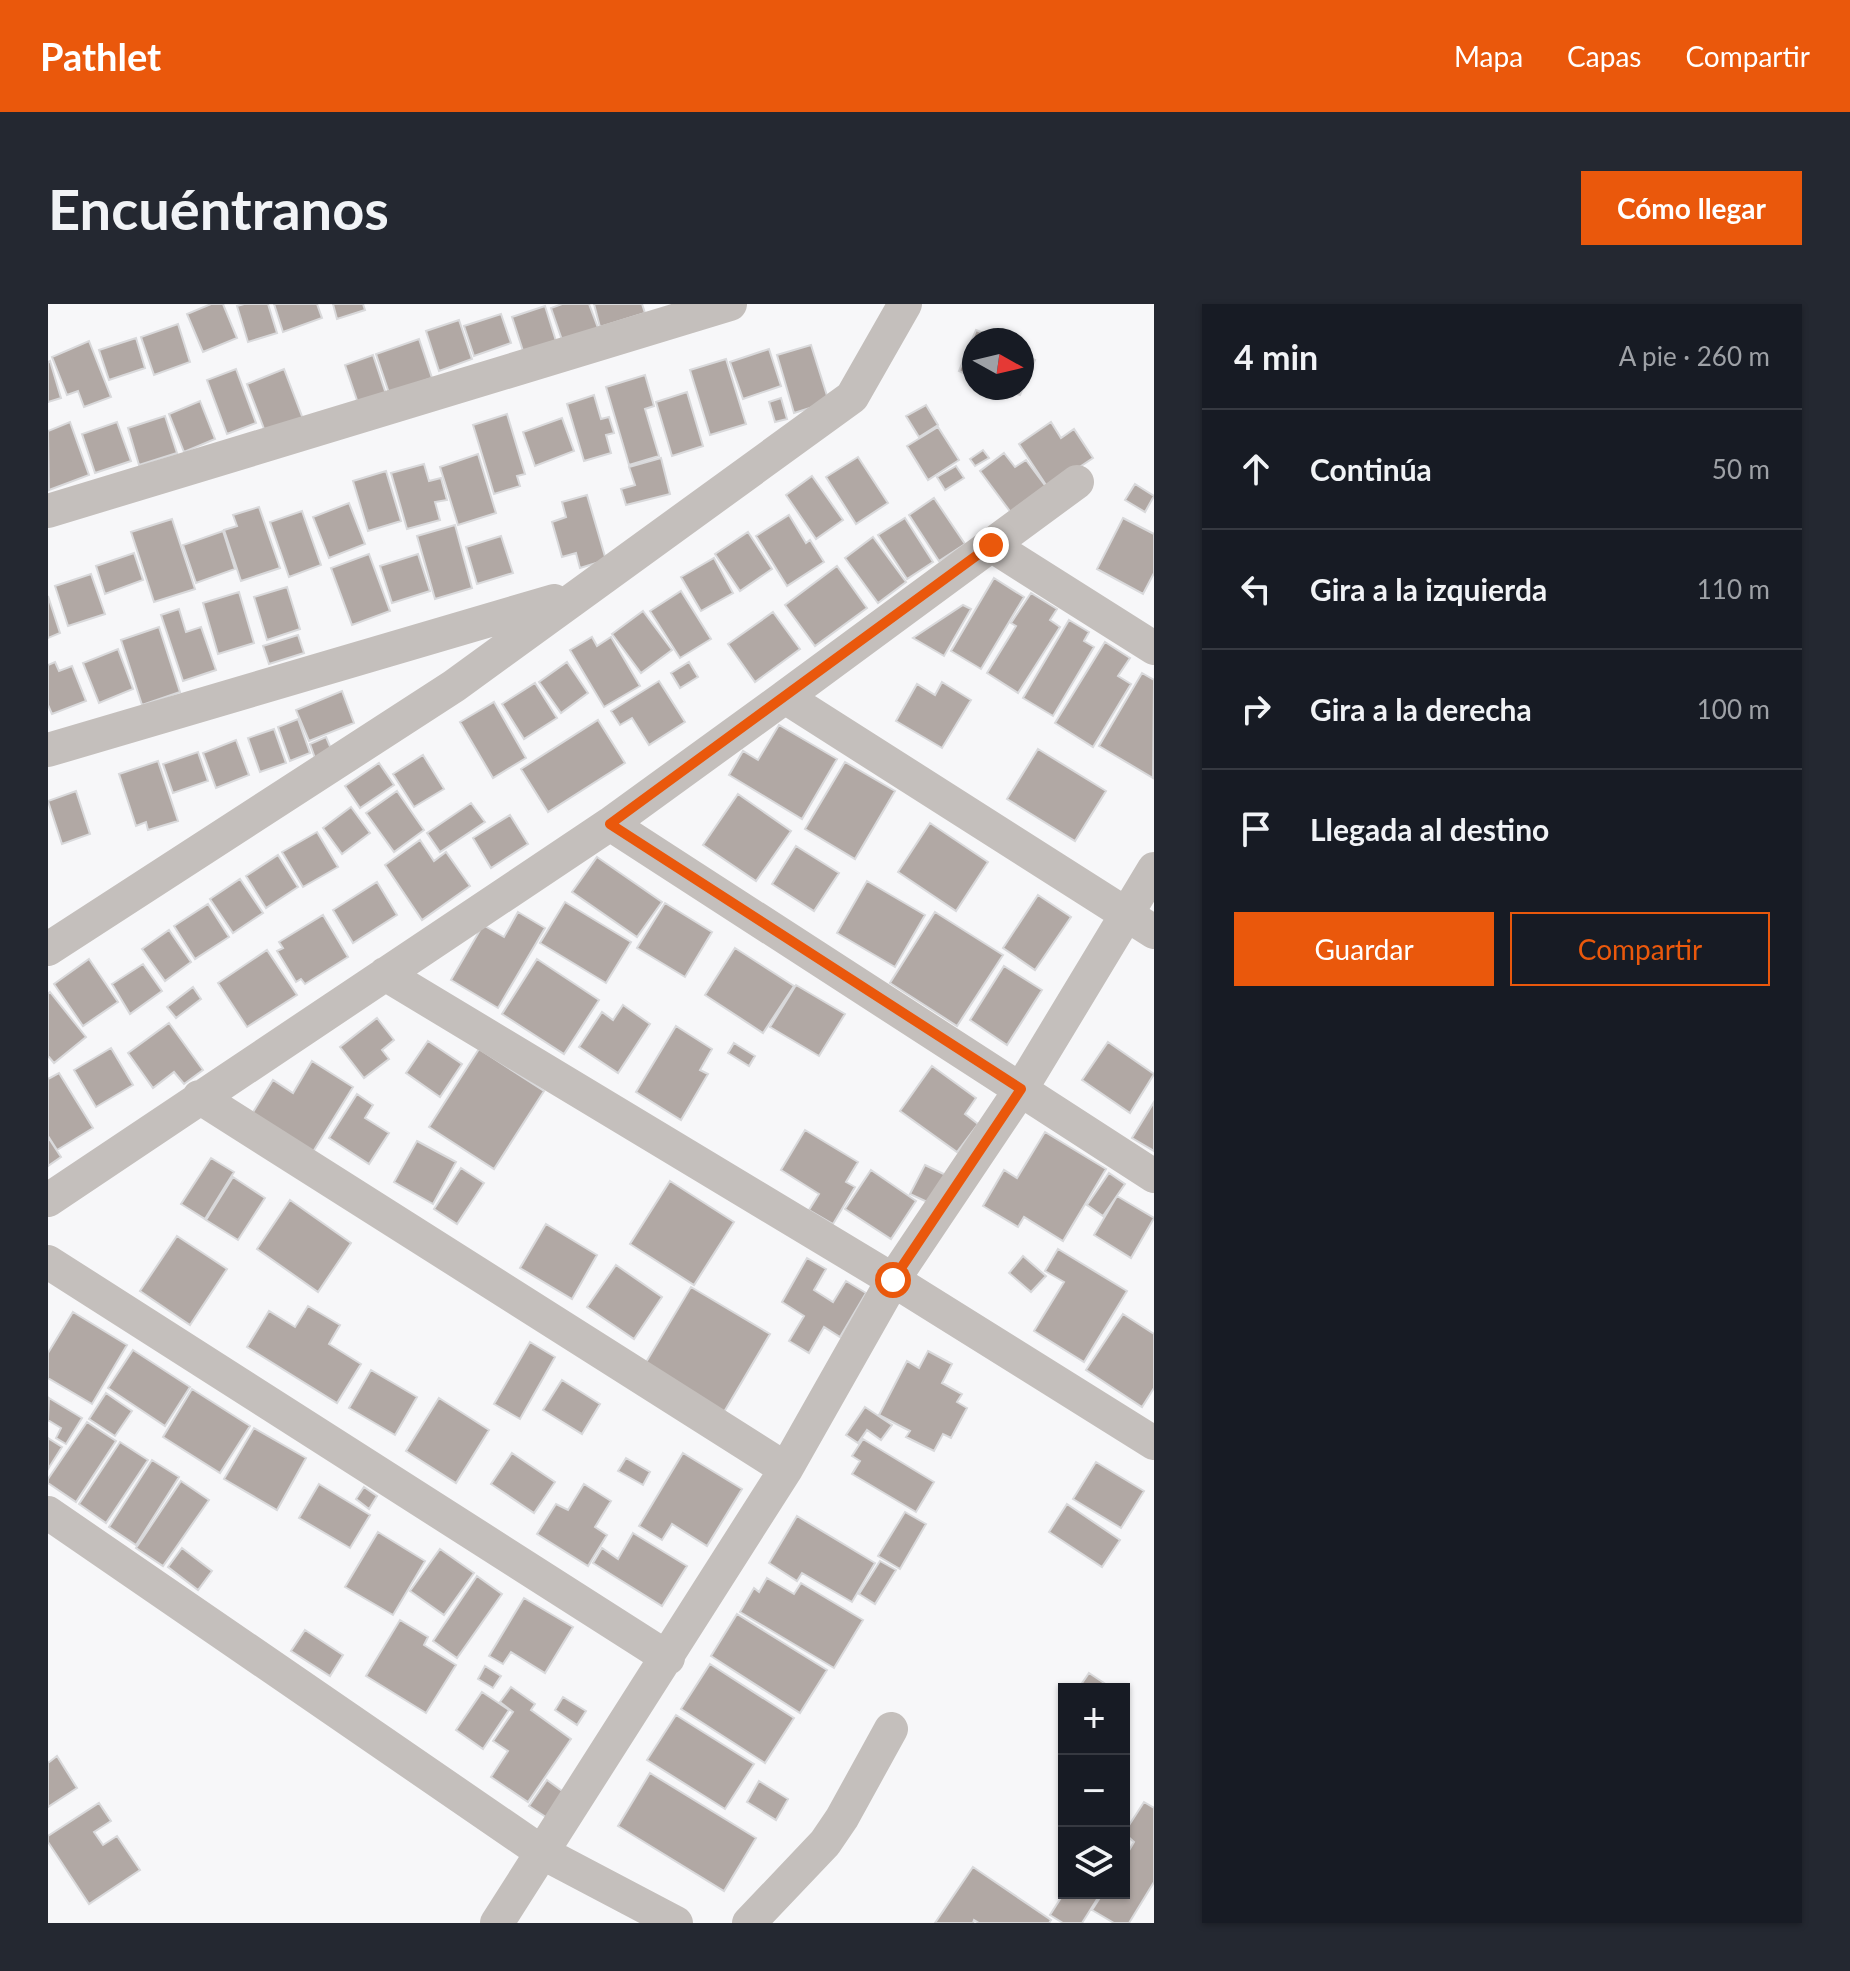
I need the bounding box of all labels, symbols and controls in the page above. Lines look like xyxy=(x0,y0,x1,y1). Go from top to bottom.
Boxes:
text: Pathlet xyxy=(40,33,161,79)
text: Mapa xyxy=(1454,39,1523,73)
text: Capas xyxy=(1567,39,1641,73)
text: Compartir xyxy=(1685,39,1810,73)
button: Cómo llegar xyxy=(1581,171,1802,245)
text: Encuéntranos xyxy=(48,175,389,242)
north arrow xyxy=(962,328,1034,400)
text: 4 min xyxy=(1234,336,1318,377)
text: A pie · 260 m xyxy=(1619,340,1770,372)
icon: ahead xyxy=(1234,447,1278,491)
text: Continúa xyxy=(1310,451,1432,487)
text: 50 m xyxy=(1712,453,1770,485)
route end xyxy=(973,527,1009,563)
icon: left xyxy=(1234,567,1278,611)
text: Gira a la izquierda xyxy=(1310,571,1547,607)
text: 110 m xyxy=(1697,573,1770,605)
icon: right xyxy=(1234,687,1278,731)
text: Gira a la derecha xyxy=(1310,691,1532,727)
text: 100 m xyxy=(1697,693,1770,725)
icon: arrive xyxy=(1234,807,1278,851)
text: Llegada al destino xyxy=(1310,811,1549,847)
button: Guardar xyxy=(1234,912,1494,986)
button: Compartir xyxy=(1510,912,1770,986)
route start xyxy=(875,1262,911,1298)
map controls xyxy=(1058,1683,1130,1899)
button: + xyxy=(1058,1683,1130,1755)
button: − xyxy=(1058,1755,1130,1827)
button: layers xyxy=(1058,1827,1130,1899)

